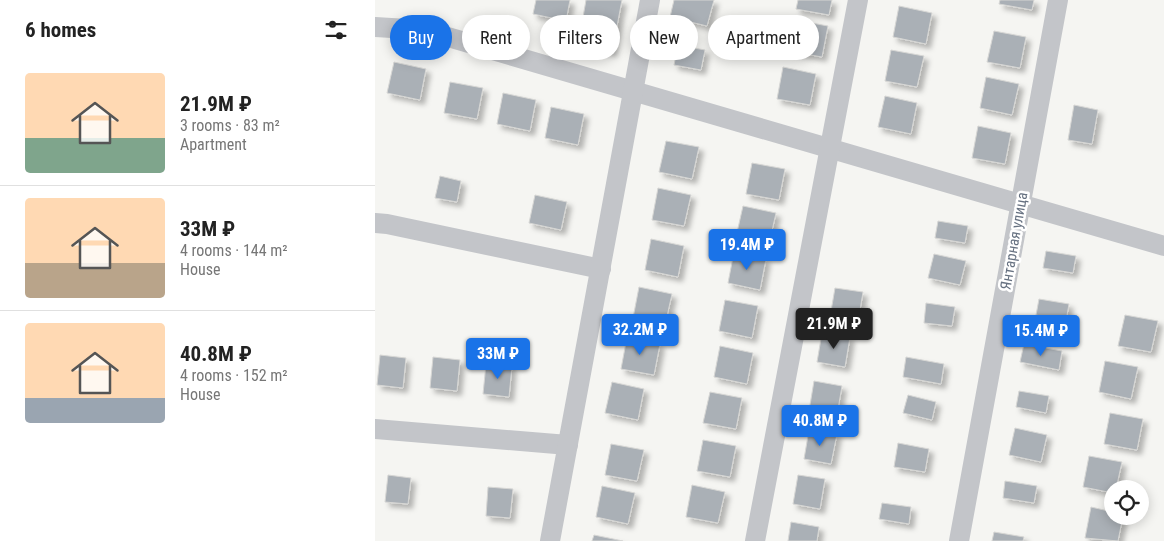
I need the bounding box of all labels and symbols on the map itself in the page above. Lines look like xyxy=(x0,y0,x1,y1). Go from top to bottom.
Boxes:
street label: Янтарная улица xyxy=(997,191,1031,291)
pin: 19.4M ₽ xyxy=(701,228,793,271)
pin: 21.9M ₽ xyxy=(788,308,880,350)
pin: 32.2M ₽ xyxy=(594,314,686,356)
pin: 15.4M ₽ xyxy=(995,314,1087,357)
pin: 33M ₽ xyxy=(463,338,533,380)
pin: 40.8M ₽ xyxy=(774,404,866,447)

